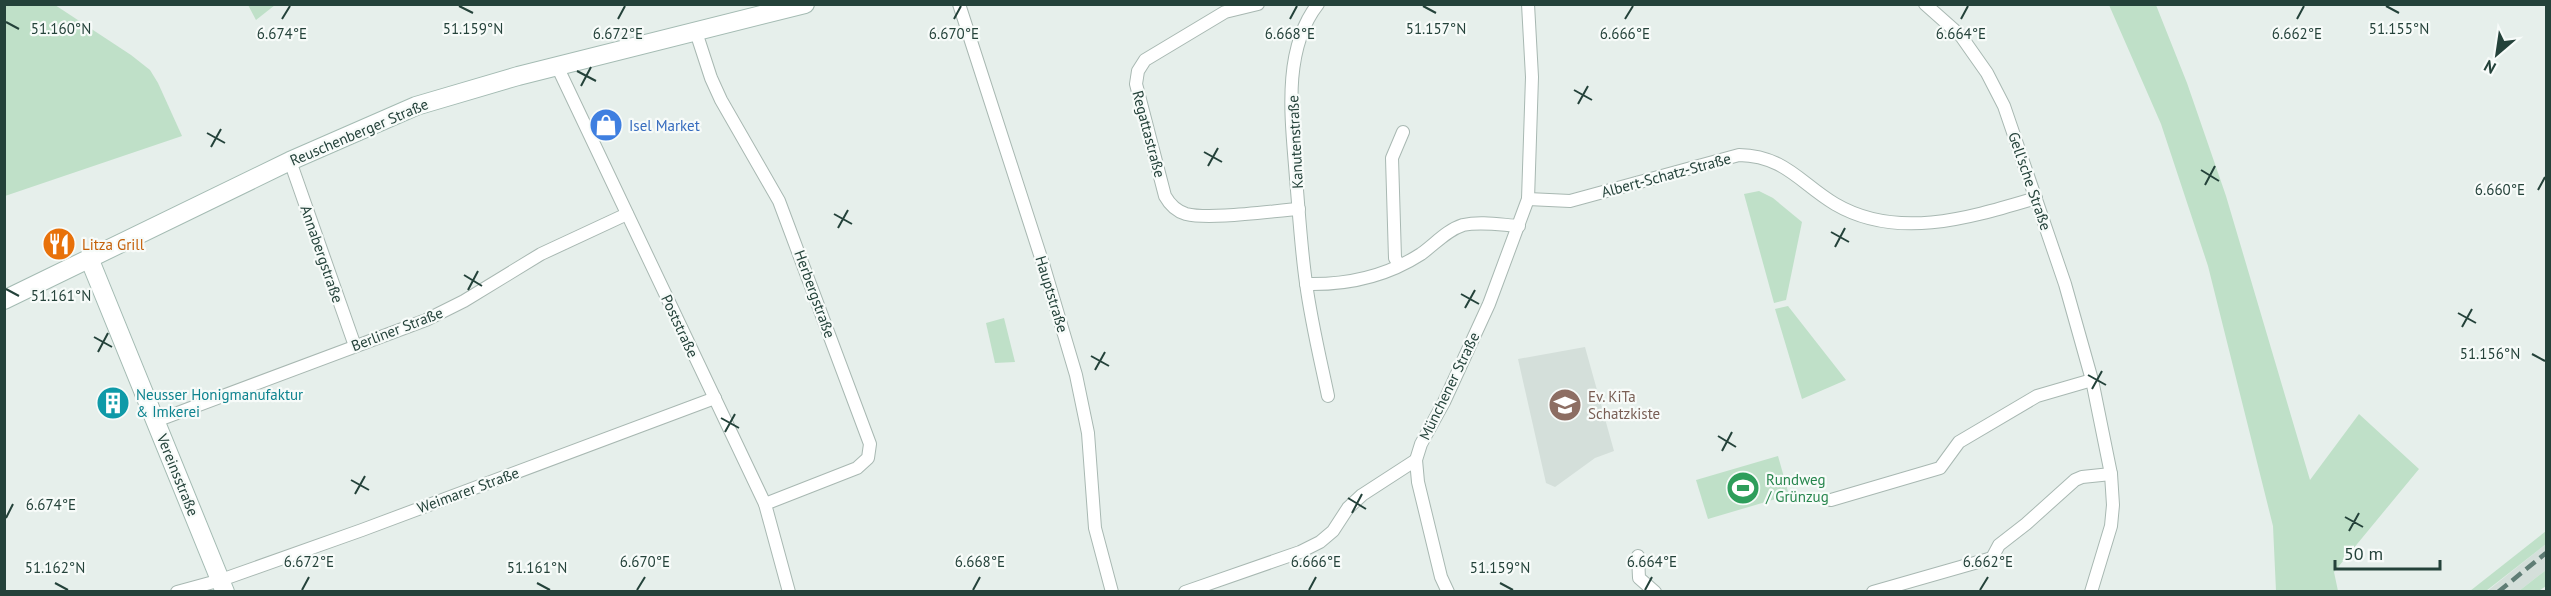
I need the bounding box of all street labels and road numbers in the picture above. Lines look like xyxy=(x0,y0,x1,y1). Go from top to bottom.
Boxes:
street label: Regattastraße xyxy=(1128,88,1170,180)
street label: Reuschenberger Straße xyxy=(287,94,431,170)
street label: Kanutenstraße xyxy=(1283,95,1307,189)
street label: Gell'sche Straße xyxy=(2004,129,2056,233)
street label: Albert-Schatz-Straße xyxy=(1599,149,1733,201)
street label: Annabergstraße xyxy=(296,203,348,305)
street label: Herbergstraße xyxy=(790,247,840,341)
street label: Hauptstraße xyxy=(1031,253,1073,335)
street label: Poststraße xyxy=(657,291,703,361)
street label: Berliner Straße xyxy=(348,303,446,355)
street label: Münchener Straße xyxy=(1415,329,1483,443)
street label: Vereinsstraße xyxy=(153,430,203,519)
street label: Weimarer Straße xyxy=(414,463,522,517)

